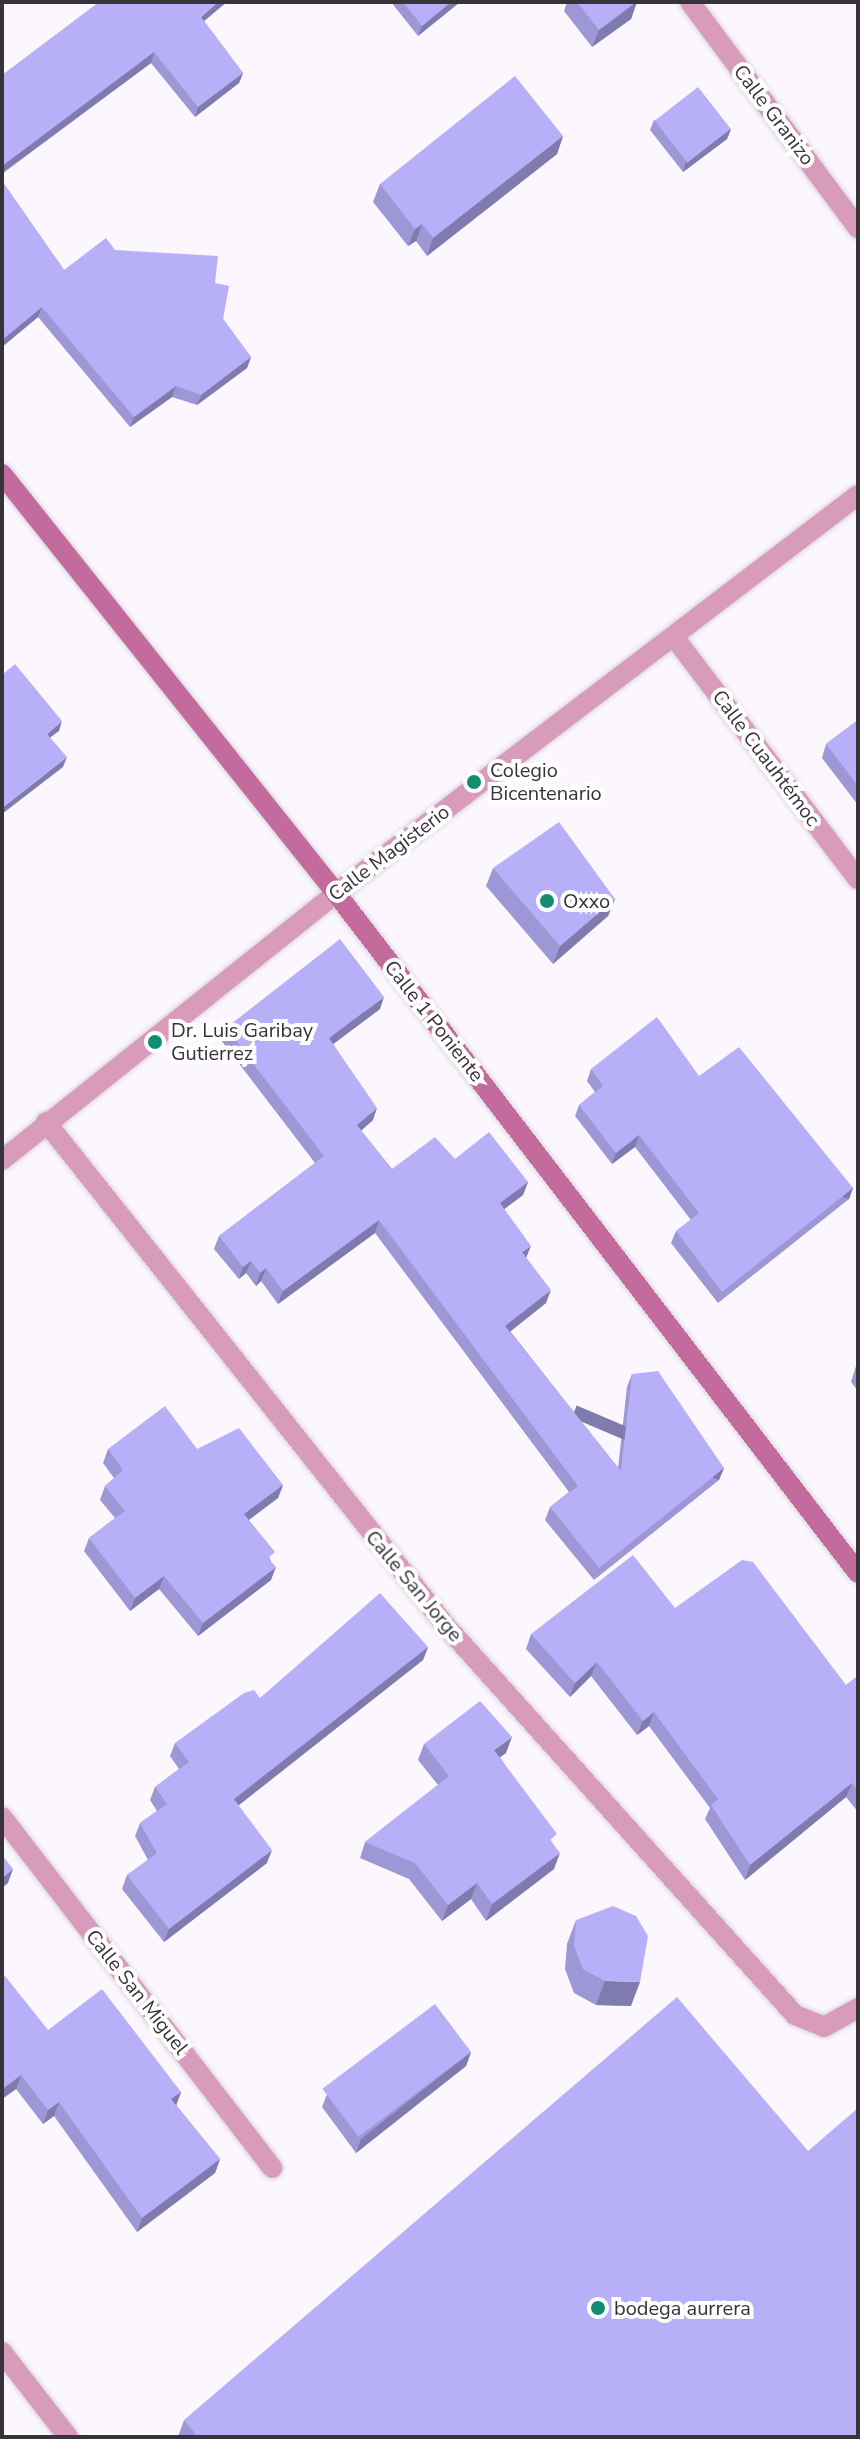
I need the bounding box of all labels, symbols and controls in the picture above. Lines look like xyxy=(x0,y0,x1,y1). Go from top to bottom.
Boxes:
street label: Calle Granizo xyxy=(728,60,820,170)
street label: Calle Cuauhtémoc xyxy=(707,685,825,831)
place label: Colegio Bicentenario xyxy=(490,758,602,805)
marker: Colegio Bicentenario xyxy=(465,773,483,791)
street label: Calle Magisterio xyxy=(324,800,454,906)
place label: Oxxo xyxy=(563,889,610,913)
marker: Oxxo xyxy=(538,892,556,910)
street label: Calle 1 Poniente xyxy=(379,956,489,1086)
place label: Dr. Luis Garibay Gutierrez xyxy=(171,1018,313,1065)
marker: Dr. Luis Garibay Gutierrez xyxy=(146,1033,164,1051)
street label: Calle San Jorge xyxy=(361,1526,467,1646)
street label: Calle San Miguel xyxy=(81,1925,193,2059)
place label: bodega aurrera xyxy=(614,2296,751,2320)
marker: bodega aurrera xyxy=(589,2299,607,2317)

